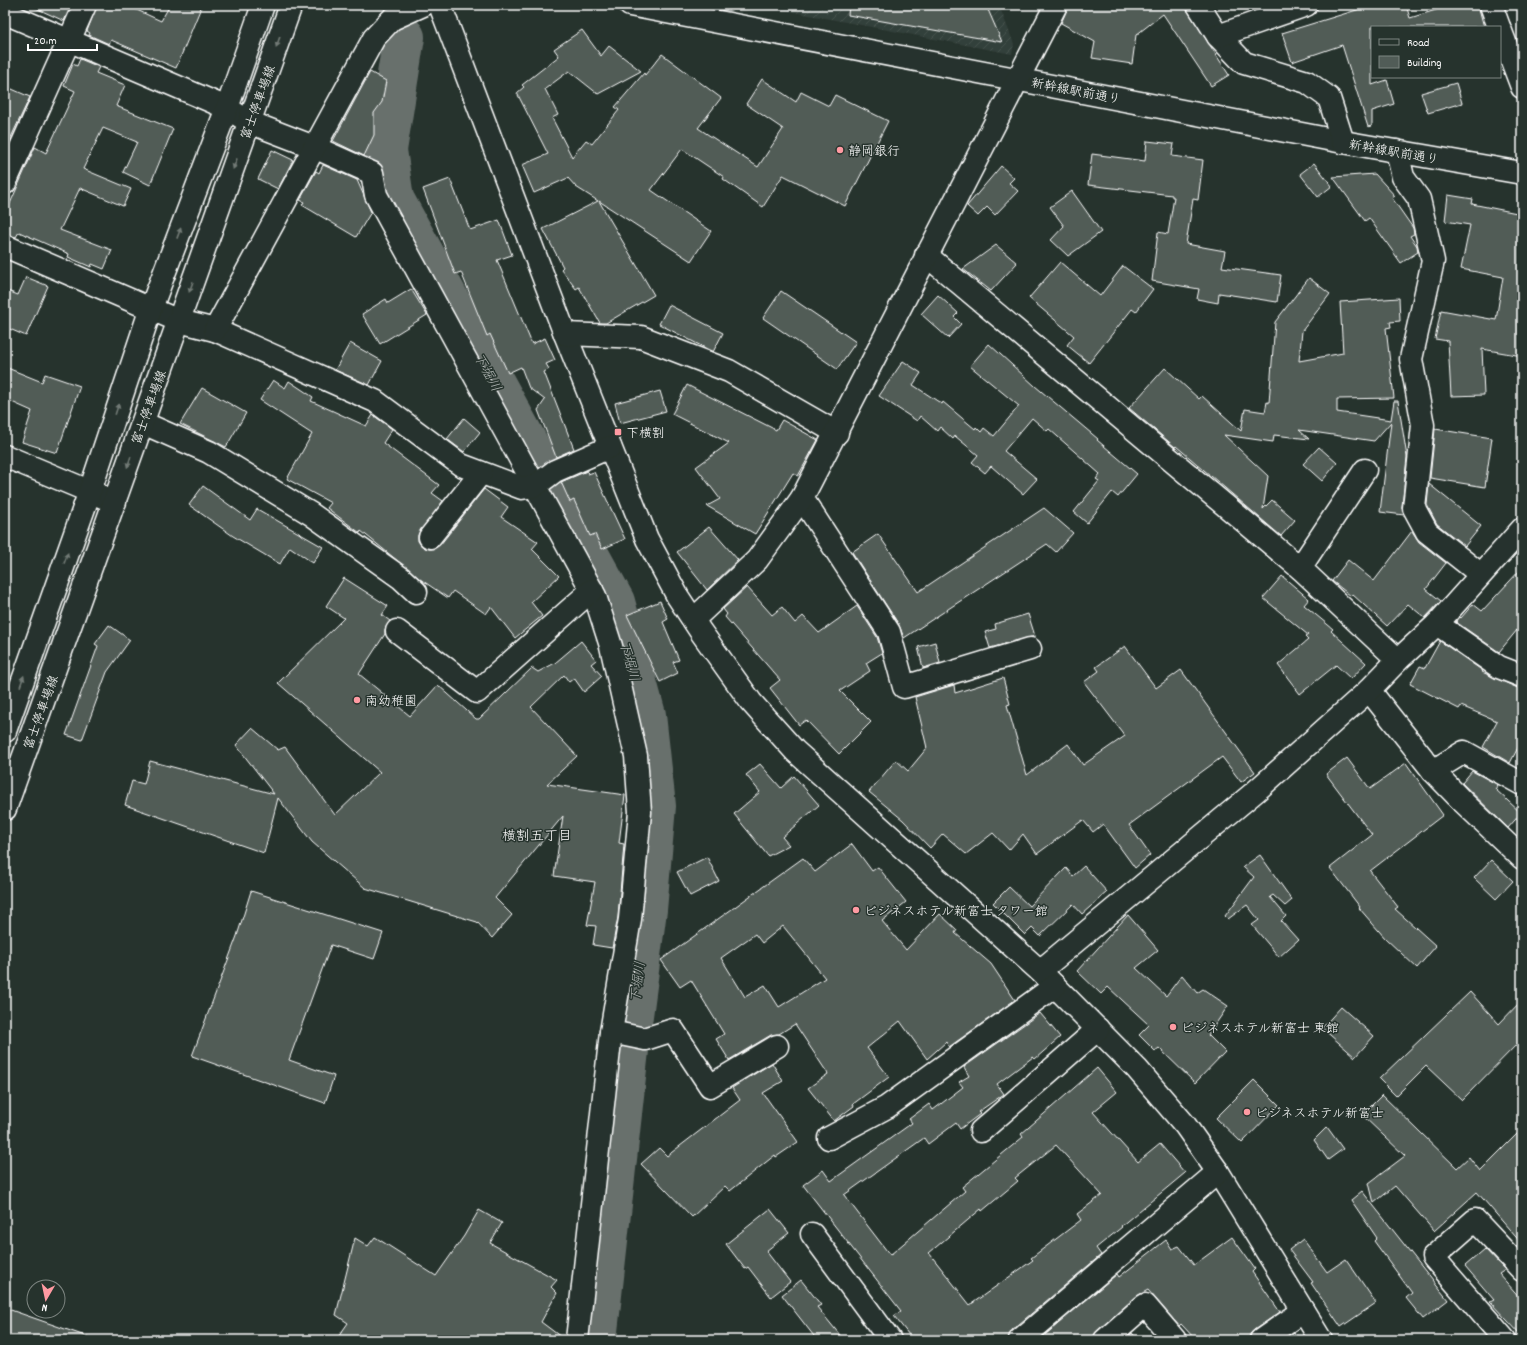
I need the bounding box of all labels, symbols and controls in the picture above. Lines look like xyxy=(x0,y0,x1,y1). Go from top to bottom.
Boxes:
scale bar xyxy=(28,26,97,52)
legend xyxy=(1371,26,1501,78)
text: 20 m xyxy=(34,33,57,50)
text: Road xyxy=(1407,35,1429,52)
one-way arrow xyxy=(275,36,281,48)
text: Building xyxy=(1407,55,1442,72)
street label: 富士停車場線 xyxy=(237,62,282,143)
street label: 新幹線駅前通り xyxy=(1029,74,1122,110)
street label: 新幹線駅前通り xyxy=(1347,136,1440,171)
place label: 静岡銀行 xyxy=(848,143,900,162)
marker: 静岡銀行 xyxy=(835,145,845,155)
one-way arrow xyxy=(231,159,237,171)
one-way arrow xyxy=(177,227,183,239)
one-way arrow xyxy=(188,281,194,293)
water label: 下堀川 xyxy=(467,350,505,396)
street label: 富士停車場線 xyxy=(128,367,173,448)
one-way arrow xyxy=(115,403,121,415)
place label: 下横割 xyxy=(626,425,665,444)
marker: 下横割 xyxy=(613,427,623,437)
one-way arrow xyxy=(126,456,132,468)
one-way arrow xyxy=(63,552,69,564)
water label: 下堀川 xyxy=(613,639,643,684)
street label: 富士停車場線 xyxy=(20,672,65,753)
one-way arrow xyxy=(20,674,26,686)
place label: 南幼稚園 xyxy=(365,693,417,712)
marker: 南幼稚園 xyxy=(352,695,362,705)
district label: 横割五丁目 xyxy=(502,827,572,847)
place label: ビジネスホテル新富士 タワー館 xyxy=(864,903,1048,922)
marker: ビジネスホテル新富士 タワー館 xyxy=(851,905,861,915)
water label: 下堀川 xyxy=(627,960,651,1004)
place label: ビジネスホテル新富士 東館 xyxy=(1181,1020,1339,1039)
marker: ビジネスホテル新富士 東館 xyxy=(1168,1022,1178,1032)
place label: ビジネスホテル新富士 xyxy=(1255,1105,1384,1124)
marker: ビジネスホテル新富士 xyxy=(1242,1107,1252,1117)
north arrow xyxy=(26,1279,66,1319)
text: N xyxy=(40,1298,49,1315)

